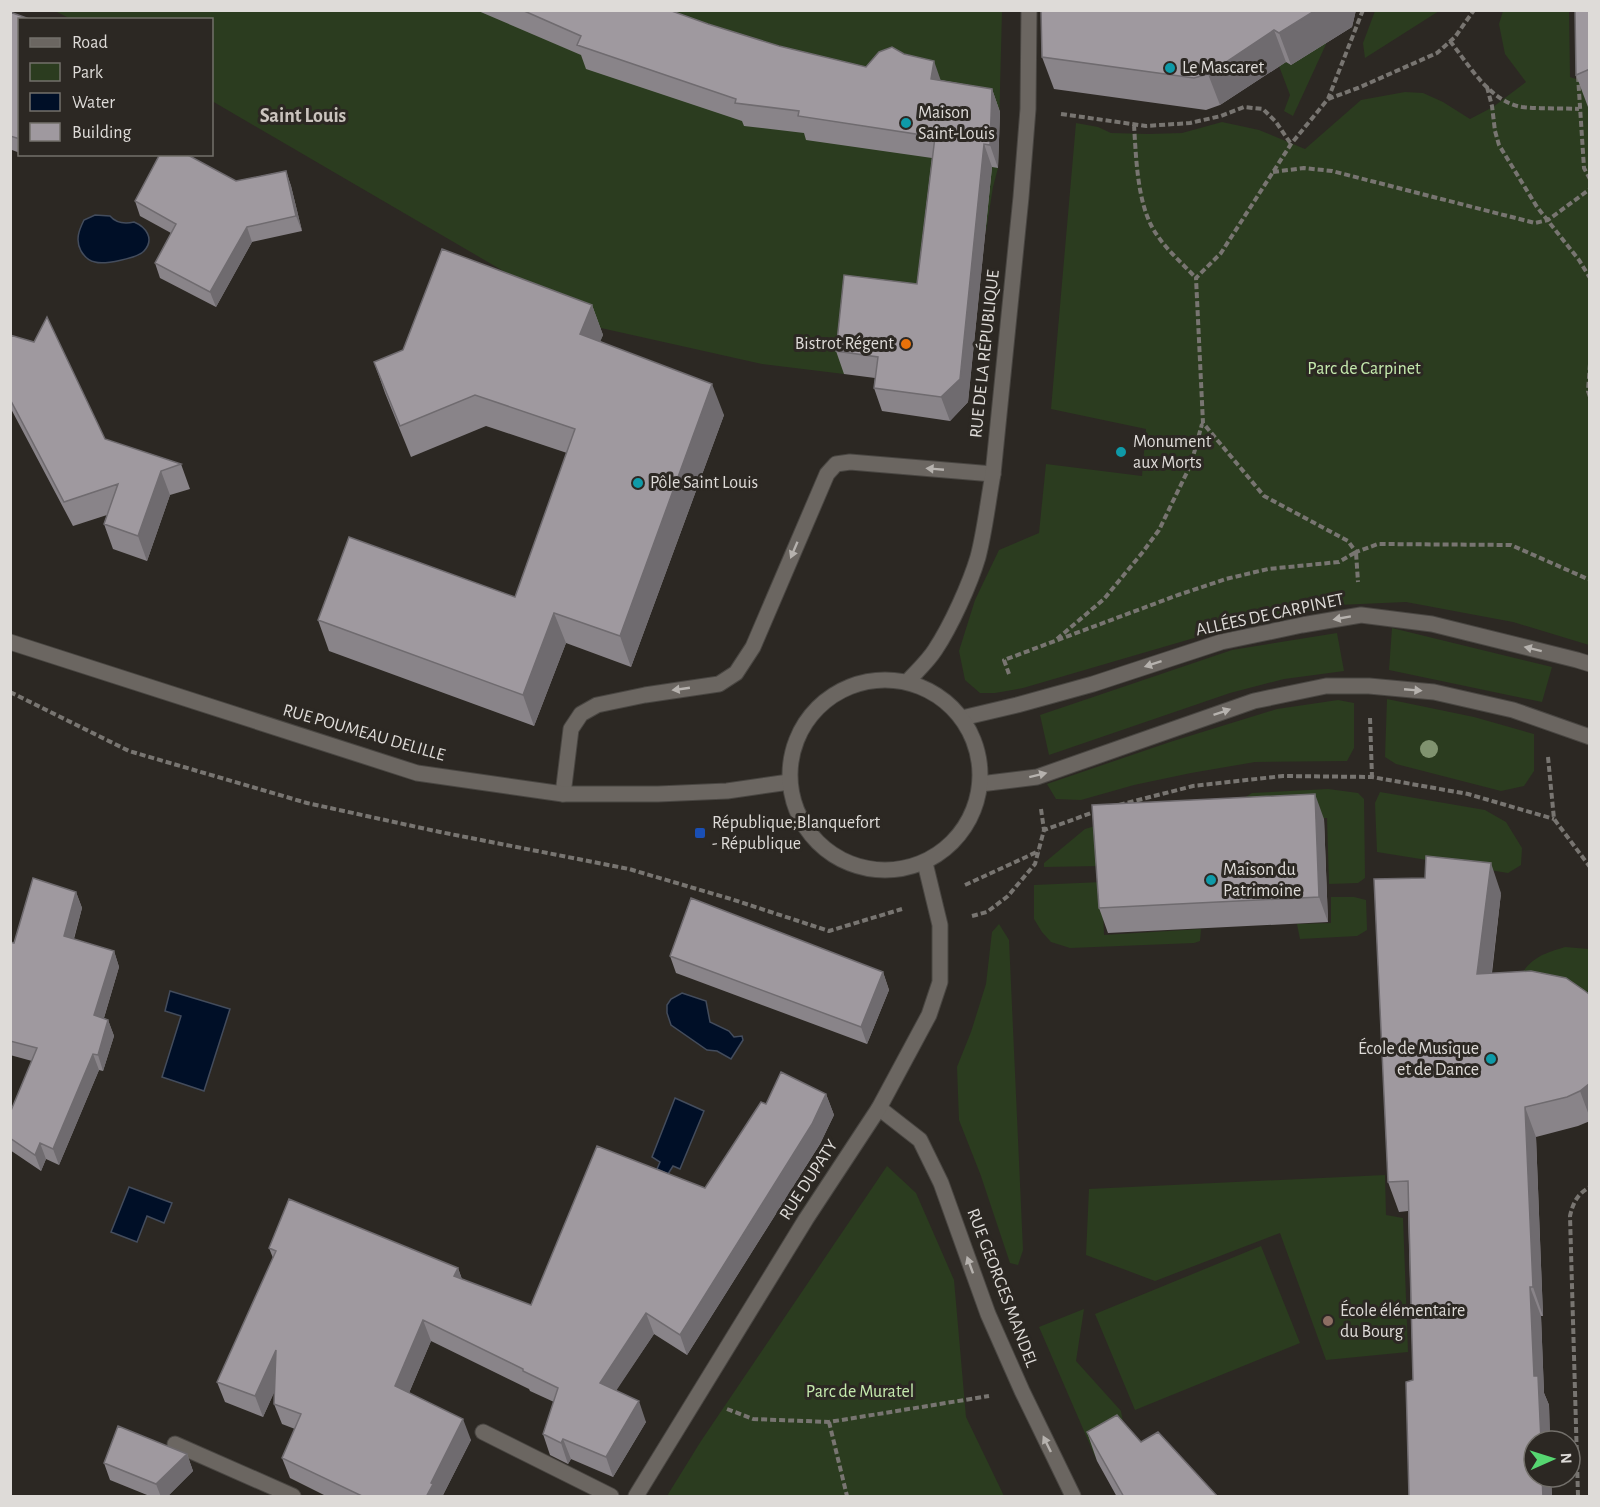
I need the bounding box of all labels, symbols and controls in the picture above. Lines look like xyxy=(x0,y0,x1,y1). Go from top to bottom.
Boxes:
legend xyxy=(18,18,213,156)
text: Road xyxy=(72,34,108,52)
place label: Le Mascaret xyxy=(1182,59,1264,77)
marker: Le Mascaret xyxy=(1163,61,1177,75)
text: Park xyxy=(72,64,104,82)
text: Water xyxy=(72,94,115,112)
place label: Maison Saint-Louis xyxy=(918,104,995,143)
district label: Saint Louis xyxy=(260,106,347,126)
marker: Maison Saint-Louis xyxy=(899,116,913,130)
text: Building xyxy=(72,124,132,142)
street label: RUE DE LA RÉPUBLIQUE xyxy=(964,268,1003,439)
place label: Bistrot Régent xyxy=(795,335,894,353)
marker: Bistrot Régent xyxy=(899,337,913,351)
park label: Parc de Carpinet xyxy=(1307,360,1421,378)
place label: Monument aux Morts xyxy=(1133,433,1212,472)
marker: Monument aux Morts xyxy=(1114,445,1128,459)
one-way arrow xyxy=(925,465,944,474)
place label: Pôle Saint Louis xyxy=(650,474,758,492)
marker: Pôle Saint Louis xyxy=(631,476,645,490)
one-way arrow xyxy=(789,541,798,559)
street label: ALLÉES DE CARPINET xyxy=(1194,588,1346,640)
one-way arrow xyxy=(1332,614,1351,623)
one-way arrow xyxy=(1524,644,1542,654)
one-way arrow xyxy=(1144,660,1162,670)
one-way arrow xyxy=(671,685,690,694)
one-way arrow xyxy=(1404,685,1423,695)
street label: RUE POUMEAU DELILLE xyxy=(281,701,448,765)
one-way arrow xyxy=(1213,707,1231,716)
one-way arrow xyxy=(1029,770,1047,780)
place label: République;Blanquefort - République xyxy=(712,814,881,853)
marker: République;Blanquefort - République xyxy=(693,826,707,840)
place label: Maison du Patrimoine xyxy=(1223,861,1301,900)
marker: Maison du Patrimoine xyxy=(1204,873,1218,887)
place label: École de Musique et de Dance xyxy=(1358,1037,1479,1079)
marker: École de Musique et de Dance xyxy=(1484,1052,1498,1066)
street label: RUE DUPATY xyxy=(776,1136,842,1223)
street label: RUE GEORGES MANDEL xyxy=(963,1206,1041,1370)
one-way arrow xyxy=(965,1256,975,1274)
place label: École élémentaire du Bourg xyxy=(1340,1299,1465,1341)
marker: École élémentaire du Bourg xyxy=(1321,1314,1335,1328)
park label: Parc de Muratel xyxy=(806,1383,914,1401)
north arrow xyxy=(1522,1429,1582,1489)
one-way arrow xyxy=(1043,1435,1052,1452)
text: N xyxy=(1558,1452,1574,1464)

